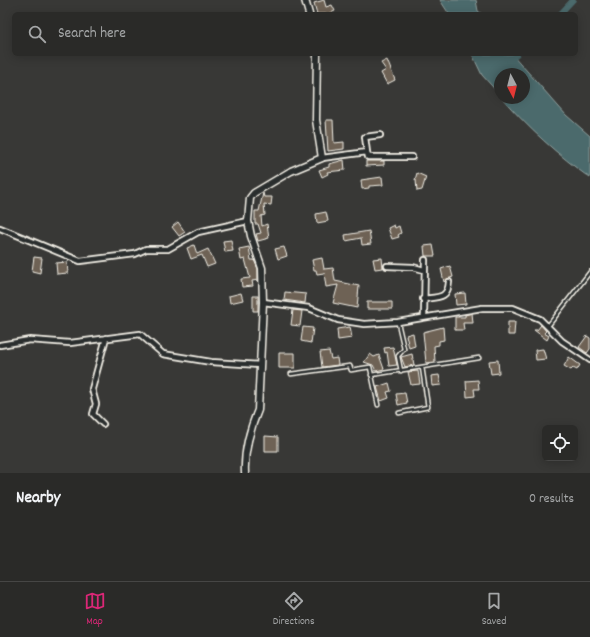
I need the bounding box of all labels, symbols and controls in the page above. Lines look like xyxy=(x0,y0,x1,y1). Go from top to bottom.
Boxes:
search box xyxy=(12,12,578,56)
icon: search xyxy=(26,23,48,45)
text: Search here xyxy=(58,23,126,45)
north arrow xyxy=(494,68,530,104)
map controls xyxy=(542,425,578,461)
button: locate xyxy=(542,425,578,461)
text: Nearby xyxy=(16,487,60,511)
text: 0 results xyxy=(529,490,574,509)
tab: Map xyxy=(84,590,106,630)
tab: Directions xyxy=(273,590,315,630)
tab: Saved xyxy=(482,590,506,630)

